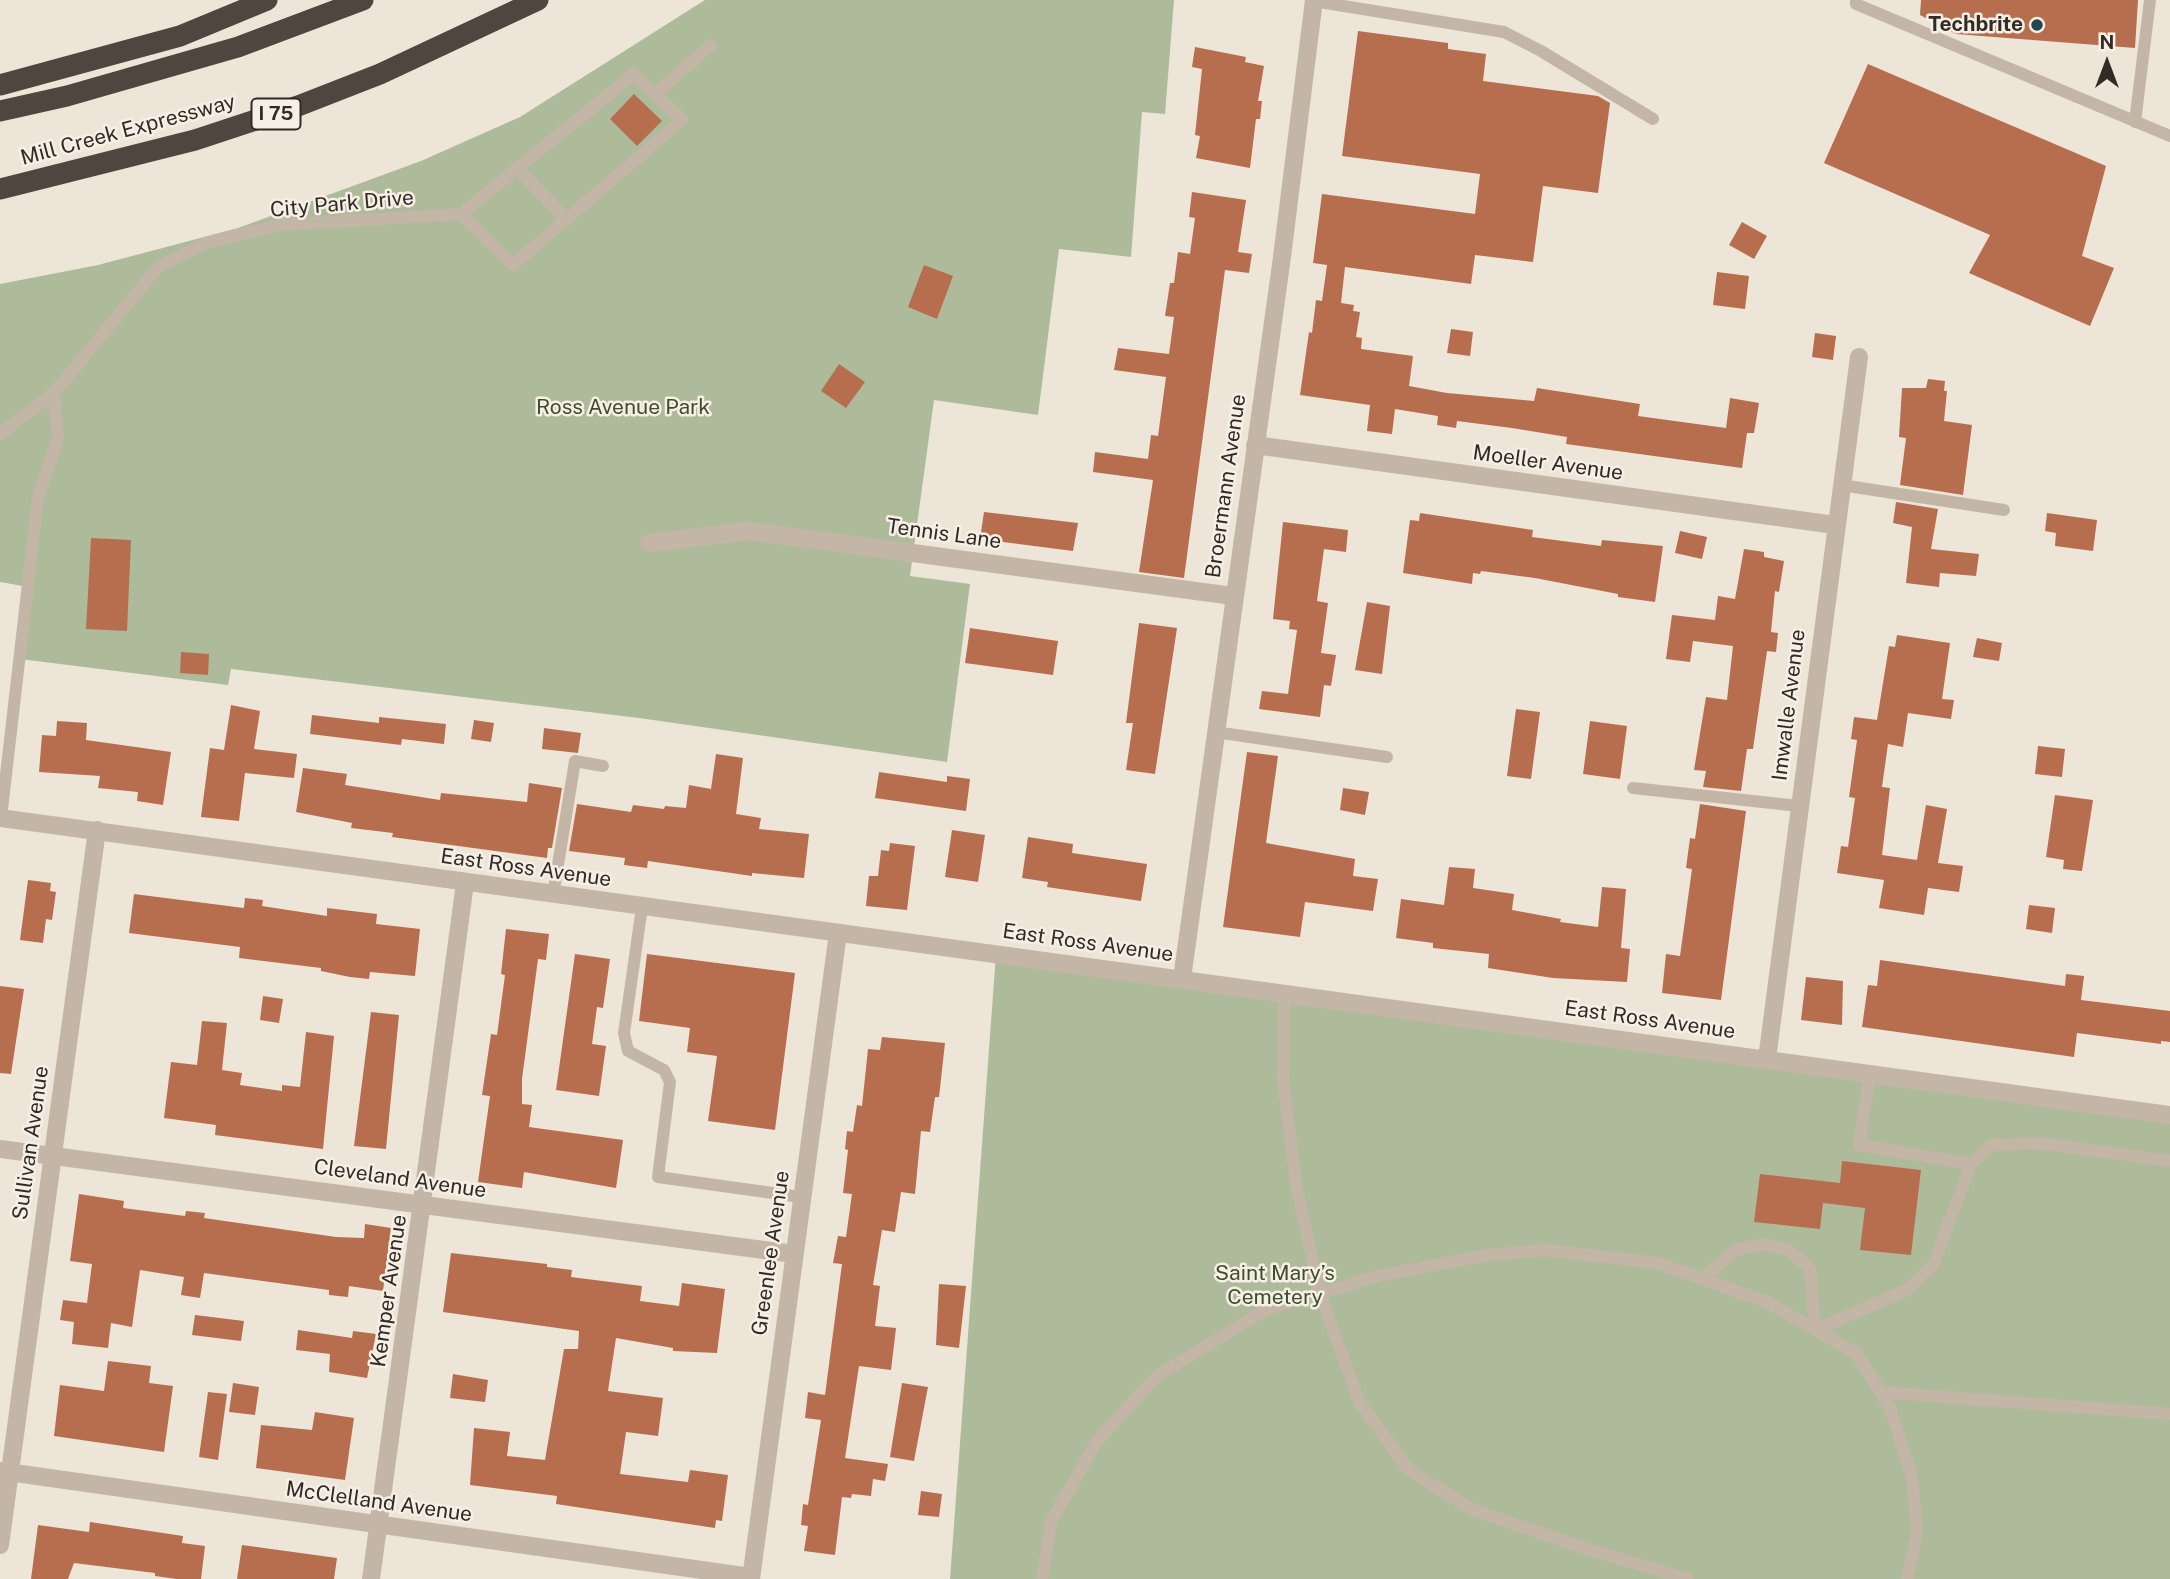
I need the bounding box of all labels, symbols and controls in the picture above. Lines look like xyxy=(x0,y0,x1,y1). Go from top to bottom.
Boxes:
place label: Techbrite xyxy=(1928,12,2023,38)
marker: Techbrite xyxy=(2029,17,2045,33)
north arrow xyxy=(2072,28,2142,98)
text: N xyxy=(2100,31,2114,53)
street label: Mill Creek Expressway xyxy=(18,89,238,171)
road number: I 75 xyxy=(252,98,300,130)
street label: City Park Drive xyxy=(269,185,415,223)
street label: Broermann Avenue xyxy=(1201,392,1251,580)
park label: Ross Avenue Park xyxy=(536,395,710,421)
street label: Moeller Avenue xyxy=(1471,440,1625,486)
street label: Tennis Lane xyxy=(885,513,1003,555)
street label: Imwalle Avenue xyxy=(1767,628,1811,782)
street label: East Ross Avenue xyxy=(439,844,613,892)
street label: East Ross Avenue xyxy=(1001,919,1175,967)
street label: East Ross Avenue xyxy=(1563,996,1737,1044)
street label: Sullivan Avenue xyxy=(8,1064,54,1222)
street label: Cleveland Avenue xyxy=(312,1154,488,1204)
street label: Greenlee Avenue xyxy=(747,1169,795,1337)
street label: Kemper Avenue xyxy=(366,1213,412,1369)
park label: Saint Mary’s Cemetery xyxy=(1215,1261,1335,1311)
street label: McClelland Avenue xyxy=(284,1476,474,1528)

